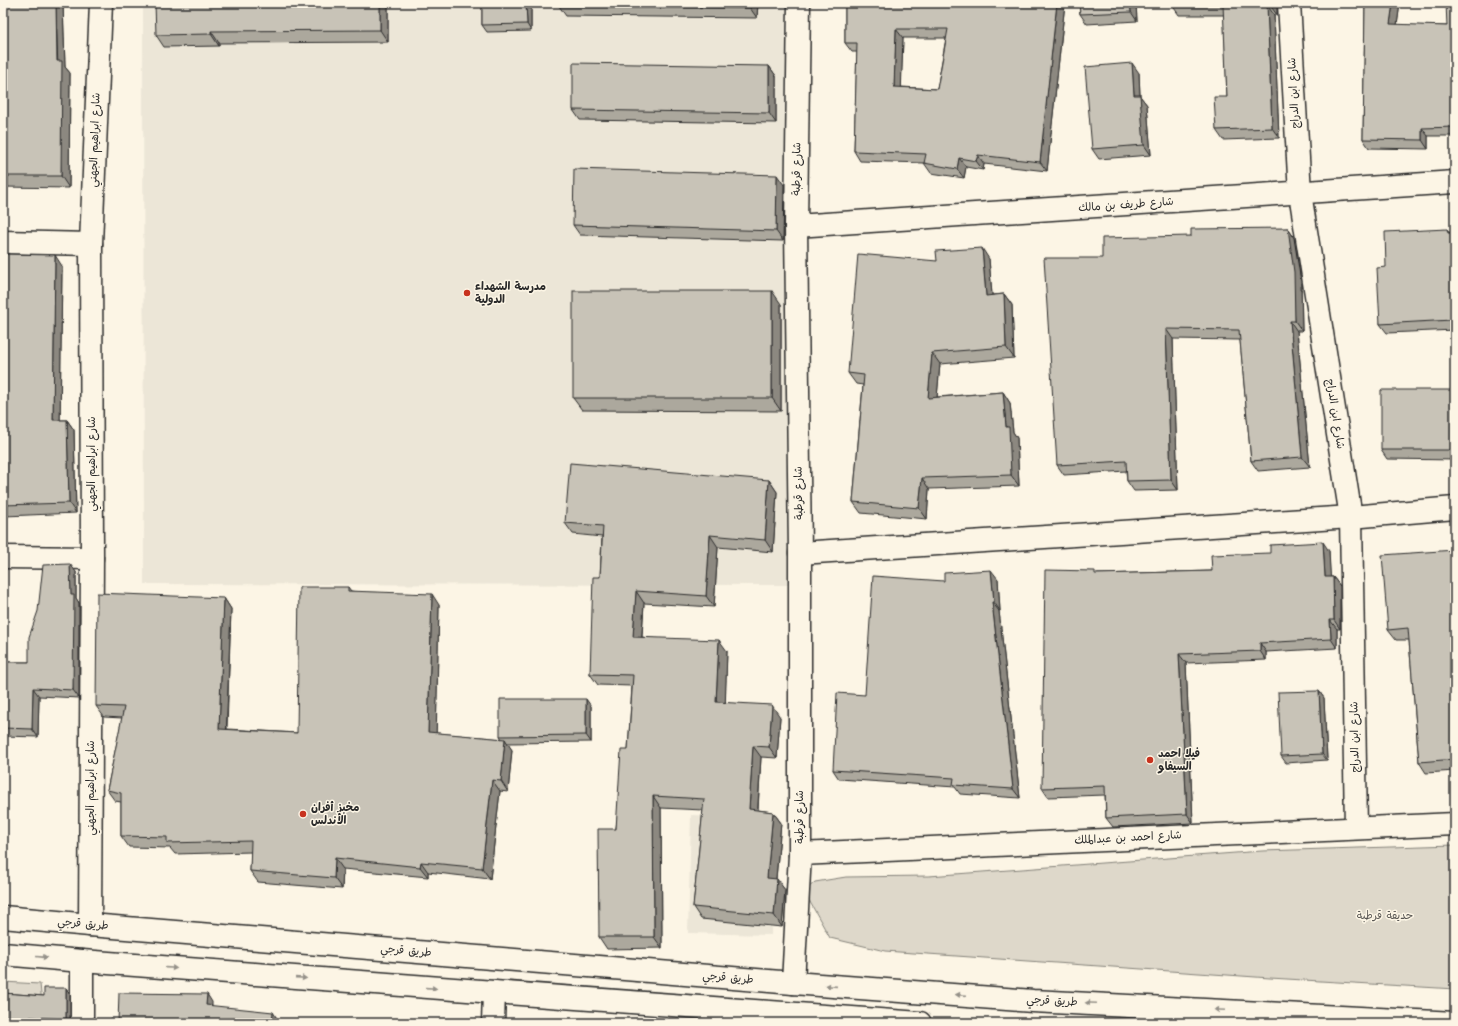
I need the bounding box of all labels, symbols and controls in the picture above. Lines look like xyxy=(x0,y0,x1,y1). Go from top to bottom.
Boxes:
street label: شارع ابن الدراج xyxy=(1283,57,1305,129)
street label: شارع ابراهيم الجهني xyxy=(84,92,107,188)
street label: شارع قرطبة xyxy=(788,142,806,196)
street label: شارع طريف بن مالك xyxy=(1078,193,1174,217)
place label: مدرسة الشهداء الدولية xyxy=(475,278,546,309)
marker: مدرسة الشهداء الدولية xyxy=(462,288,472,298)
street label: شارع ابن الدراج xyxy=(1321,378,1349,450)
street label: شارع ابراهيم الجهني xyxy=(83,417,102,511)
street label: شارع قرطبة xyxy=(790,466,808,520)
street label: شارع ابن الدراج xyxy=(1345,701,1365,773)
street label: شارع ابراهيم الجهني xyxy=(82,741,101,835)
place label: فيلا احمد السيفاو xyxy=(1157,745,1200,776)
marker: فيلا احمد السيفاو xyxy=(1145,755,1155,765)
street label: شارع قرطبة xyxy=(791,790,809,844)
place label: مخبز أفران الأندلس xyxy=(311,799,359,830)
marker: مخبز أفران الأندلس xyxy=(298,809,308,819)
street label: شارع احمد بن عبدالملك xyxy=(1074,826,1182,850)
park label: حديقة قرطبة xyxy=(1357,907,1413,925)
street label: طريق قرجي xyxy=(57,913,109,936)
street label: طريق قرجي xyxy=(380,940,432,963)
one-way arrow xyxy=(36,954,48,961)
one-way arrow xyxy=(165,964,177,971)
street label: طريق قرجي xyxy=(702,967,754,990)
one-way arrow xyxy=(295,974,307,981)
one-way arrow xyxy=(825,983,837,990)
one-way arrow xyxy=(425,984,437,991)
street label: طريق قرجي xyxy=(1026,991,1078,1012)
one-way arrow xyxy=(955,992,967,999)
one-way arrow xyxy=(1085,1000,1097,1007)
one-way arrow xyxy=(1214,1007,1226,1014)

